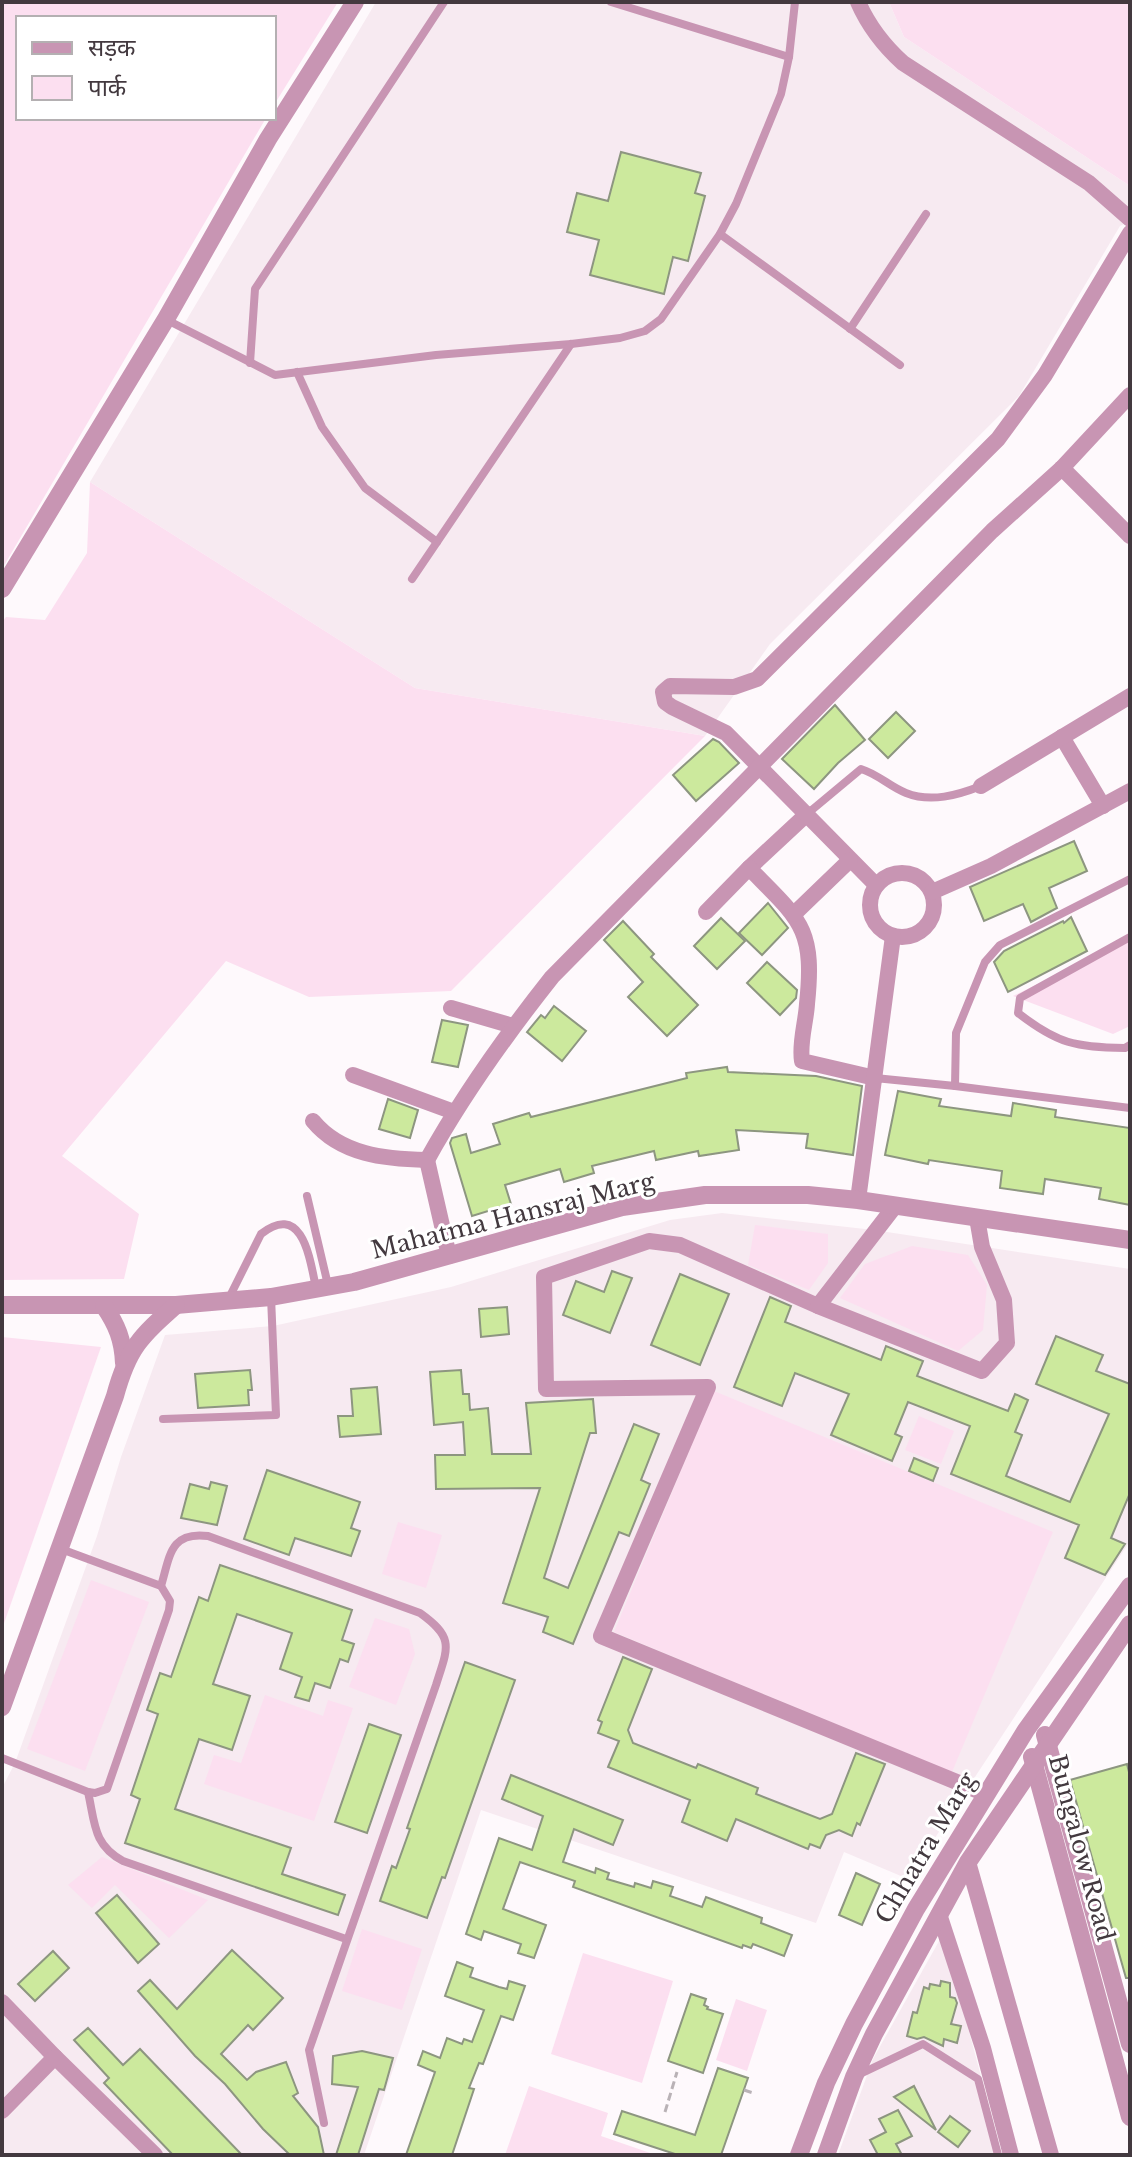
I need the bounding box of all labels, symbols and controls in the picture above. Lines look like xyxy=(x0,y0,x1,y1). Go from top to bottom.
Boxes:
legend xyxy=(16,16,276,120)
text: सड़क xyxy=(88,33,136,62)
text: पार्क xyxy=(88,73,127,102)
street label: Mahatma Hansraj Marg xyxy=(368,1166,658,1265)
street label: Bungalow Road xyxy=(1043,1751,1120,1944)
street label: Chhatra Marg xyxy=(869,1766,982,1929)

